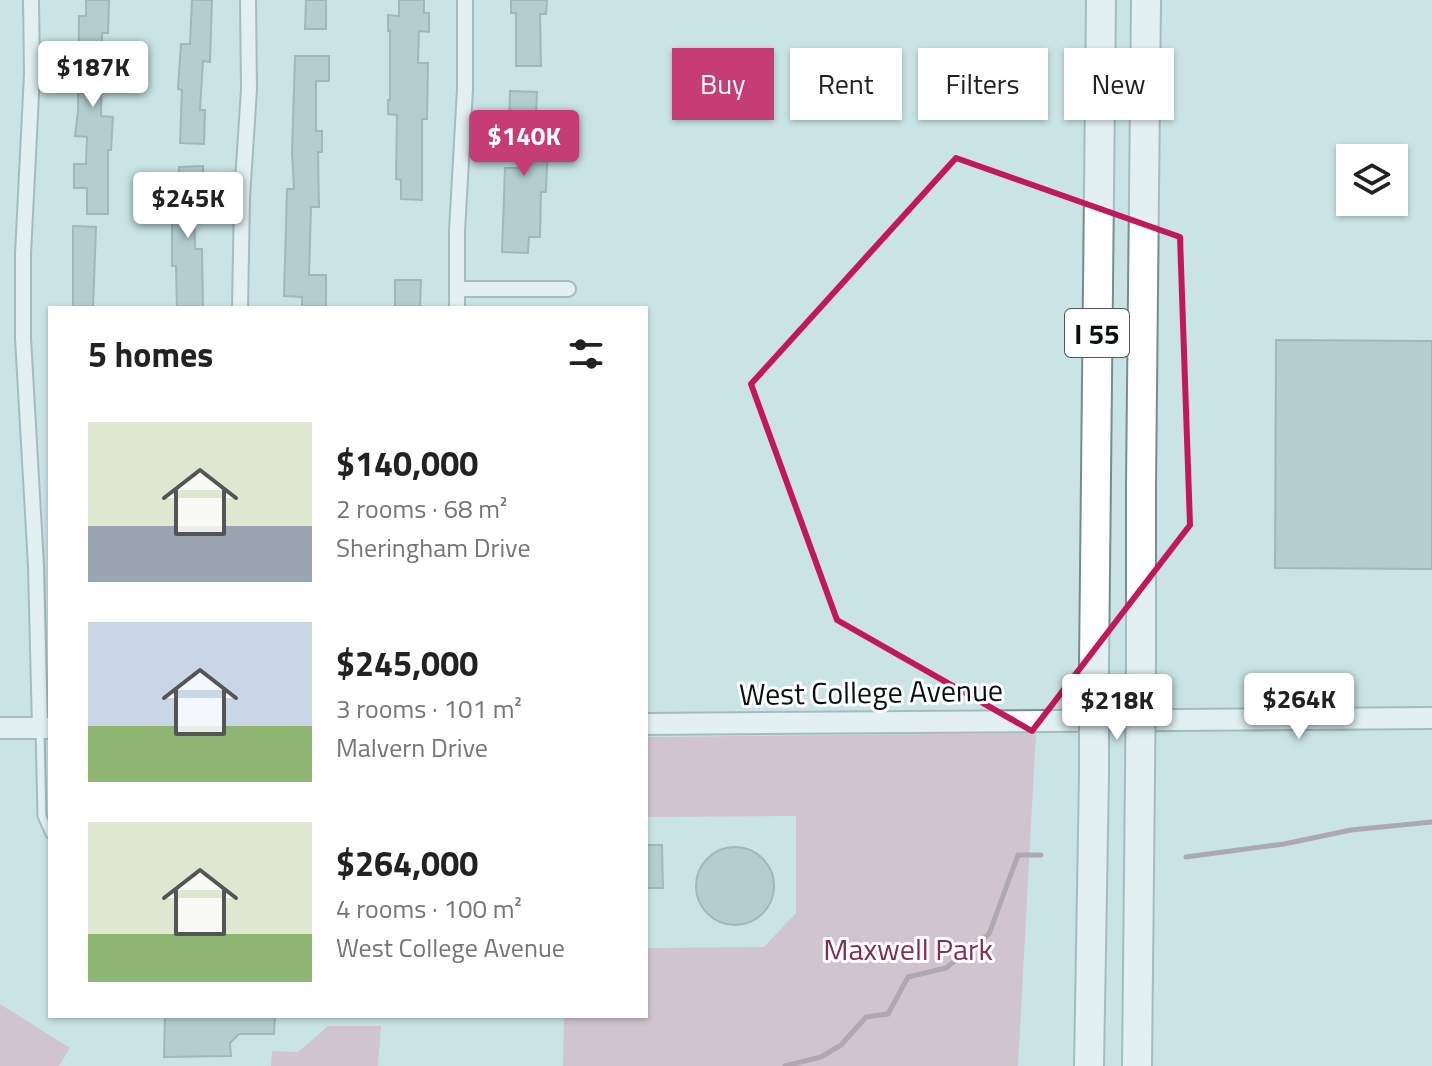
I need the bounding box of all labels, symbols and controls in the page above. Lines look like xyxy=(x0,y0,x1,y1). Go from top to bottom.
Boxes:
pin: $187K xyxy=(37,41,149,109)
text: $187K xyxy=(56,47,130,86)
chip: Buy xyxy=(672,48,774,120)
chip: Rent xyxy=(790,48,902,120)
chip: Filters xyxy=(918,48,1048,120)
chip: New xyxy=(1064,48,1174,120)
pin: $140K xyxy=(468,110,580,178)
text: $140K xyxy=(487,116,561,155)
map controls xyxy=(1336,144,1408,216)
button: layers xyxy=(1336,144,1408,216)
pin: $245K xyxy=(132,172,244,240)
text: $245K xyxy=(151,178,225,217)
road number: I 55 xyxy=(1065,309,1129,357)
text: 5 homes xyxy=(88,328,213,380)
icon: filters xyxy=(564,332,608,376)
text: $140,000 xyxy=(336,437,478,489)
icon: home xyxy=(152,454,248,550)
text: 2 rooms · 68 m² xyxy=(336,489,507,528)
text: Sheringham Drive xyxy=(336,528,531,567)
text: $245,000 xyxy=(336,637,478,689)
icon: home xyxy=(152,654,248,750)
street label: West College Avenue xyxy=(739,667,1003,717)
pin: $264K xyxy=(1243,673,1355,741)
pin: $218K xyxy=(1061,674,1173,742)
text: $264K xyxy=(1262,679,1336,718)
text: $218K xyxy=(1080,680,1154,719)
text: 3 rooms · 101 m² xyxy=(336,689,522,728)
text: Malvern Drive xyxy=(336,728,488,767)
text: $264,000 xyxy=(336,837,478,889)
icon: home xyxy=(152,854,248,950)
text: 4 rooms · 100 m² xyxy=(336,889,522,928)
park label: Maxwell Park xyxy=(823,926,993,972)
text: West College Avenue xyxy=(336,928,565,967)

